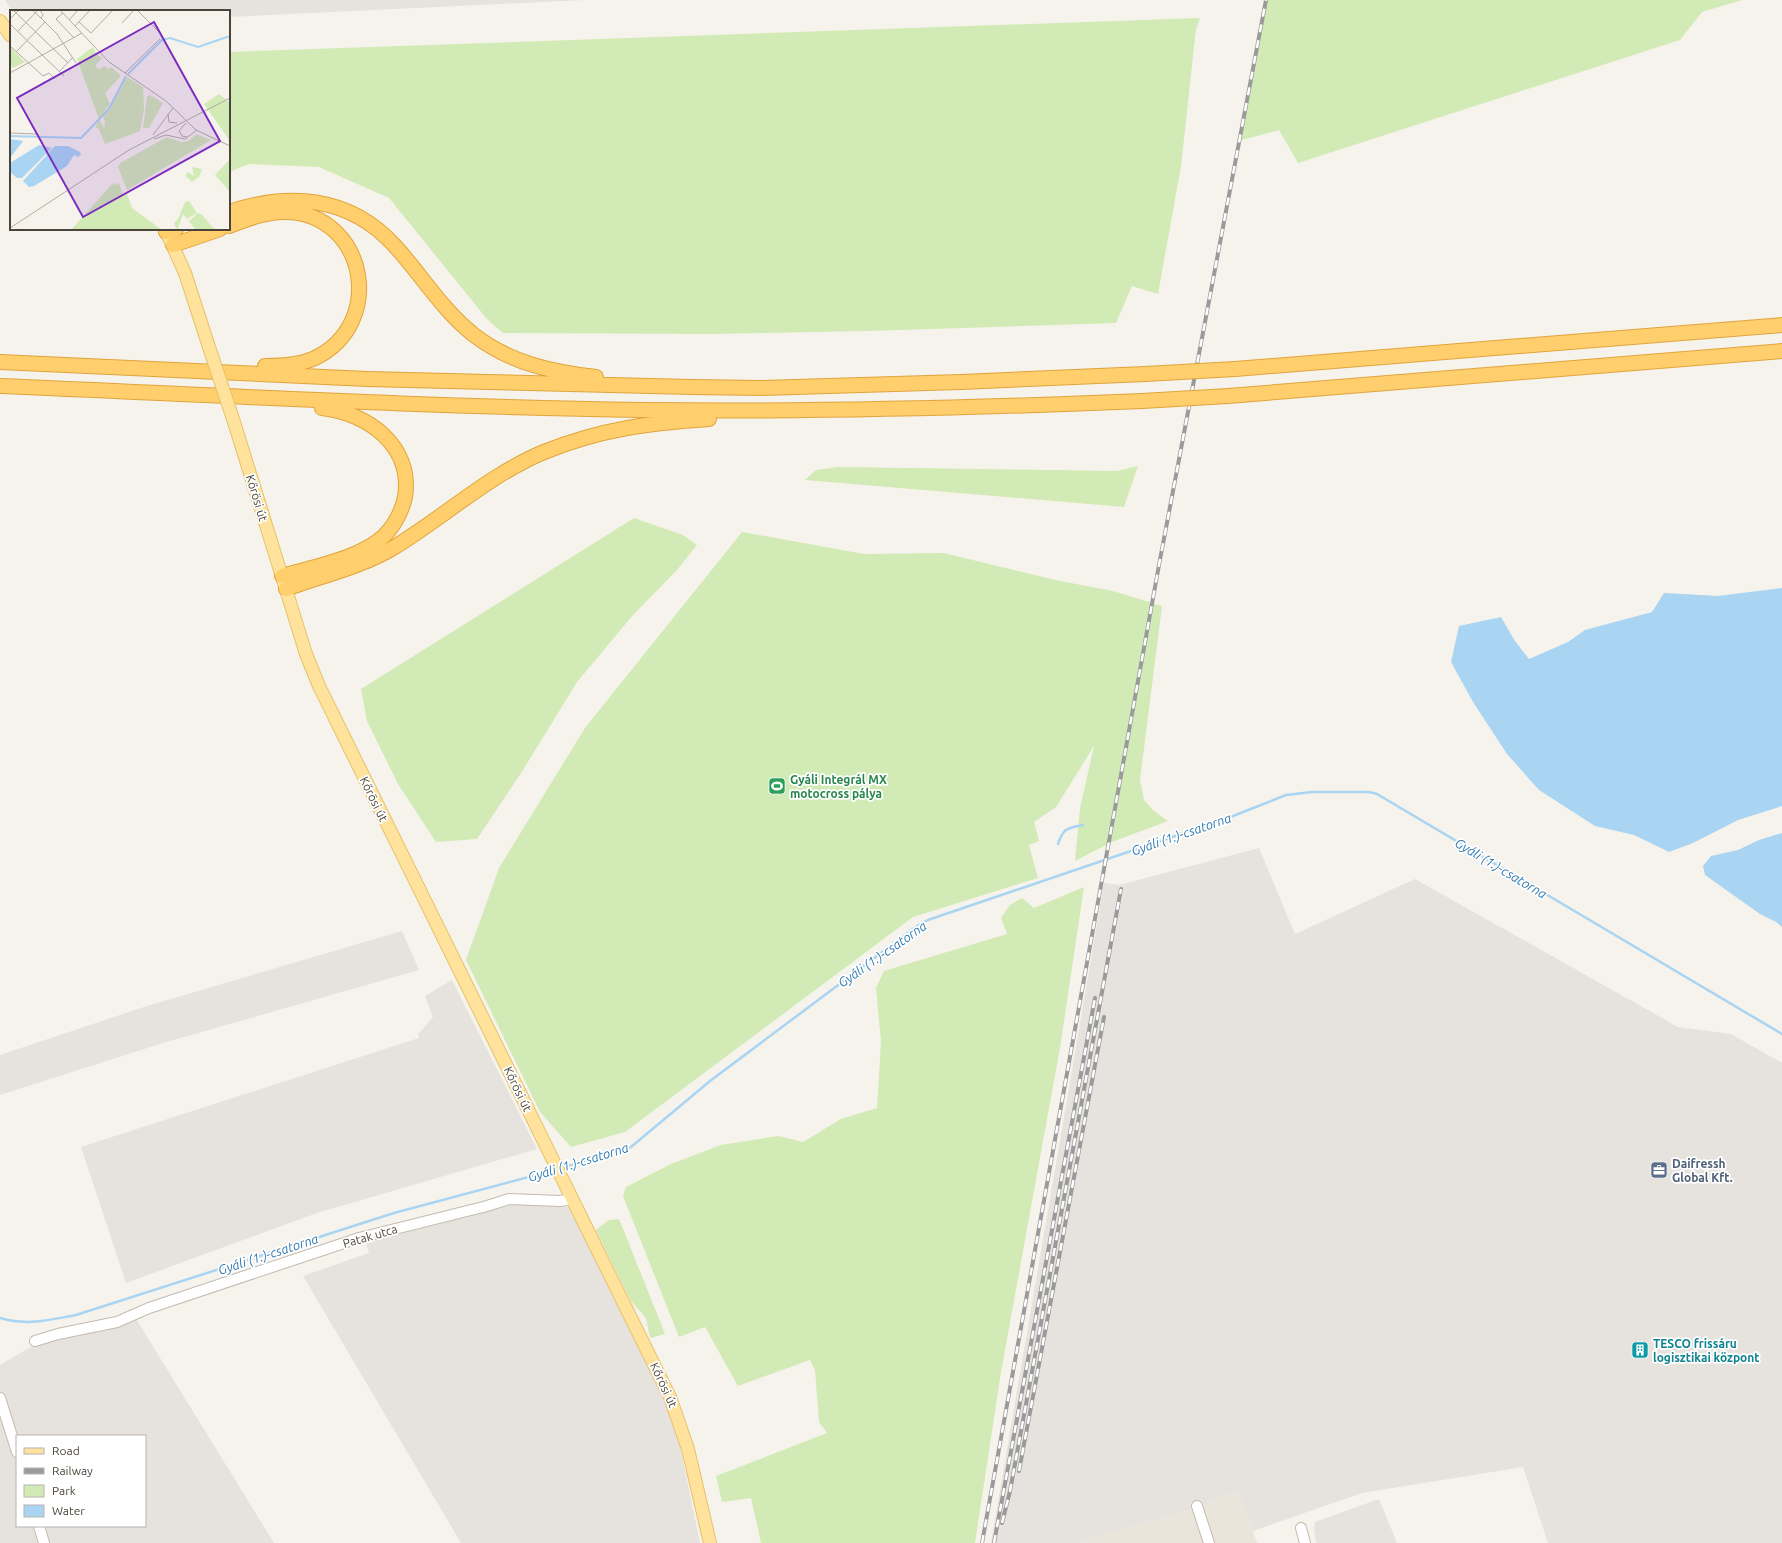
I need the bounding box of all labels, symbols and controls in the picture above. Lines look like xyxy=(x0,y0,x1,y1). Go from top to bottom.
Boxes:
inset map xyxy=(10,10,230,230)
street label: Kőrösi út xyxy=(244,473,270,523)
place label: Gyáli Integrál MX motocross pálya xyxy=(790,773,887,800)
street label: Kőrösi út xyxy=(358,775,391,824)
sports icon: Gyáli Integrál MX motocross pálya xyxy=(767,776,787,796)
water label: Gyáli (1.)-csatorna xyxy=(1129,810,1233,859)
water label: Gyáli (1.)-csatorna xyxy=(1452,835,1549,902)
water label: Gyáli (1.)-csatorna xyxy=(835,918,929,991)
street label: Kőrösi út xyxy=(502,1065,535,1114)
water label: Gyáli (1.)-csatorna xyxy=(526,1140,630,1185)
place label: Daifressh Global Kft. xyxy=(1672,1157,1733,1184)
office icon: Daifressh Global Kft. xyxy=(1649,1160,1669,1180)
street label: Patak utca xyxy=(341,1222,399,1250)
water label: Gyáli (1.)-csatorna xyxy=(216,1231,320,1278)
place label: TESCO frissáru logisztikai központ xyxy=(1653,1337,1760,1364)
building icon: TESCO frissáru logisztikai központ xyxy=(1630,1340,1650,1360)
street label: Kőrösi út xyxy=(648,1360,680,1410)
legend xyxy=(16,1435,146,1527)
text: Road xyxy=(52,1444,80,1457)
text: Railway xyxy=(52,1464,93,1477)
text: Park xyxy=(52,1484,76,1497)
text: Water xyxy=(52,1504,85,1517)

